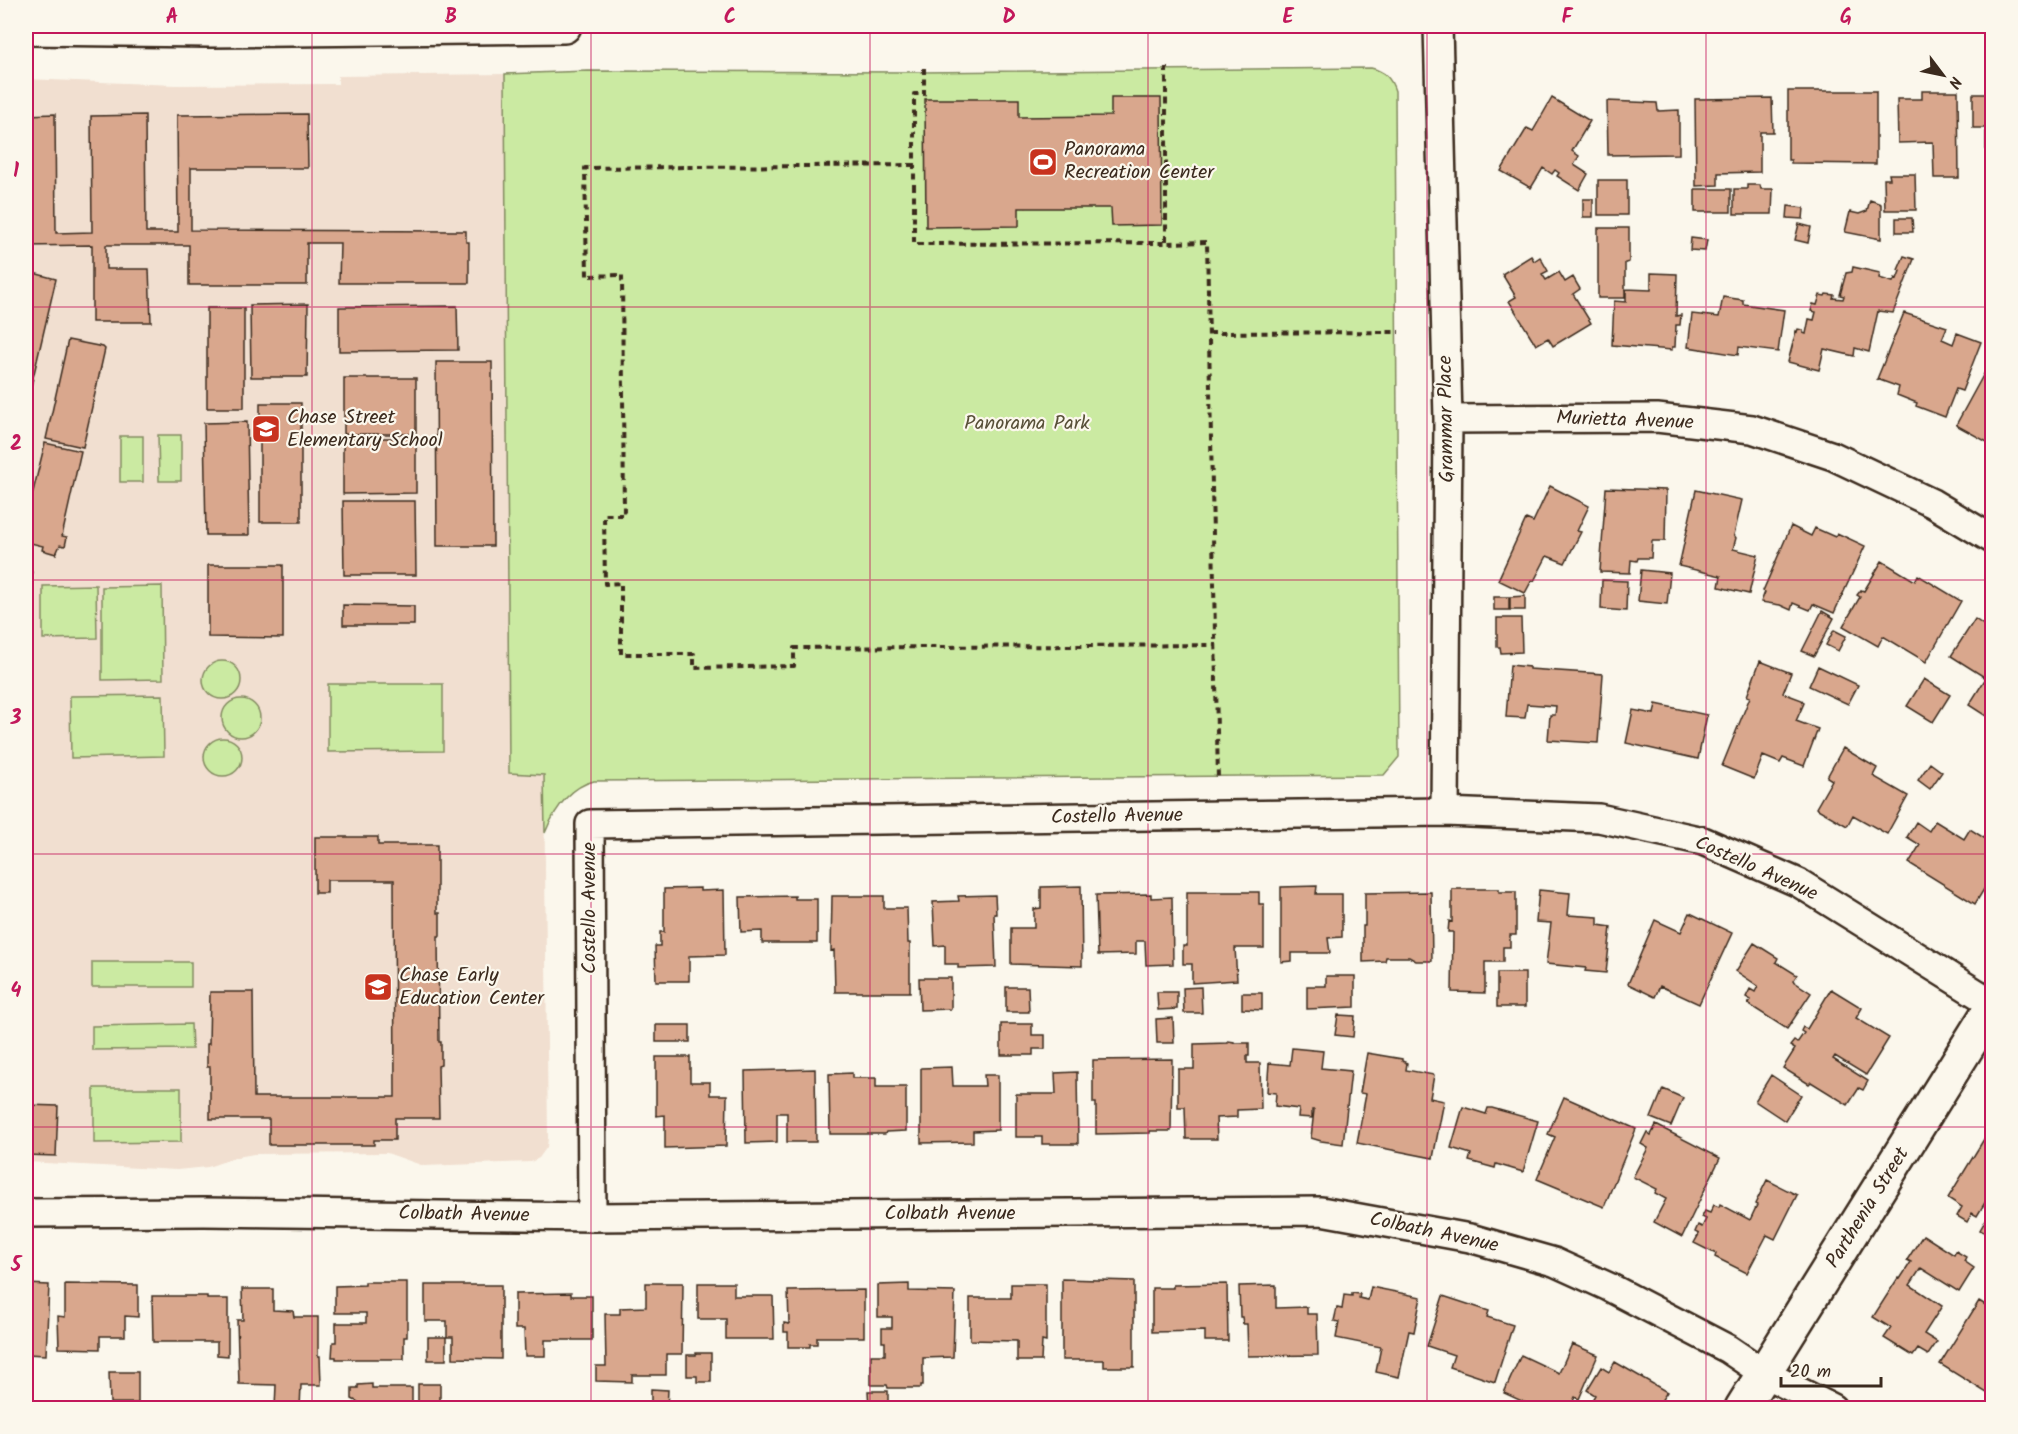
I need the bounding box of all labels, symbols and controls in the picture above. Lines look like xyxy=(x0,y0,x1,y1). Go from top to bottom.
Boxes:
text: A xyxy=(166,2,178,34)
text: B xyxy=(445,2,457,34)
text: C xyxy=(724,2,736,34)
text: D xyxy=(1002,2,1016,34)
text: E xyxy=(1282,2,1294,34)
text: F xyxy=(1562,2,1574,34)
text: G xyxy=(1840,2,1852,34)
north arrow xyxy=(1913,45,1973,105)
text: N xyxy=(1941,71,1968,93)
place label: Panorama Recreation Center xyxy=(1064,134,1215,189)
sports icon: Panorama Recreation Center xyxy=(1027,146,1059,178)
text: 1 xyxy=(13,156,19,188)
street label: Grammar Place xyxy=(1430,355,1464,483)
place label: Chase Street Elementary School xyxy=(287,402,443,457)
street label: Murietta Avenue xyxy=(1556,403,1694,439)
park label: Panorama Park xyxy=(964,408,1090,440)
school or university icon: Chase Street Elementary School xyxy=(250,413,282,445)
text: 2 xyxy=(10,429,22,461)
text: 3 xyxy=(10,703,22,735)
street label: Costello Avenue xyxy=(1051,800,1183,834)
street label: Costello Avenue xyxy=(1689,828,1823,910)
street label: Costello Avenue xyxy=(574,842,606,974)
place label: Chase Early Education Center xyxy=(399,960,545,1015)
school or university icon: Chase Early Education Center xyxy=(362,971,394,1003)
text: 4 xyxy=(11,976,22,1008)
street label: Parthenia Street xyxy=(1818,1141,1918,1275)
street label: Colbath Avenue xyxy=(398,1198,530,1232)
street label: Colbath Avenue xyxy=(884,1198,1016,1230)
street label: Colbath Avenue xyxy=(1367,1204,1501,1262)
text: 5 xyxy=(10,1250,23,1282)
scale bar xyxy=(1781,1350,1882,1388)
text: 20 m xyxy=(1790,1358,1831,1387)

